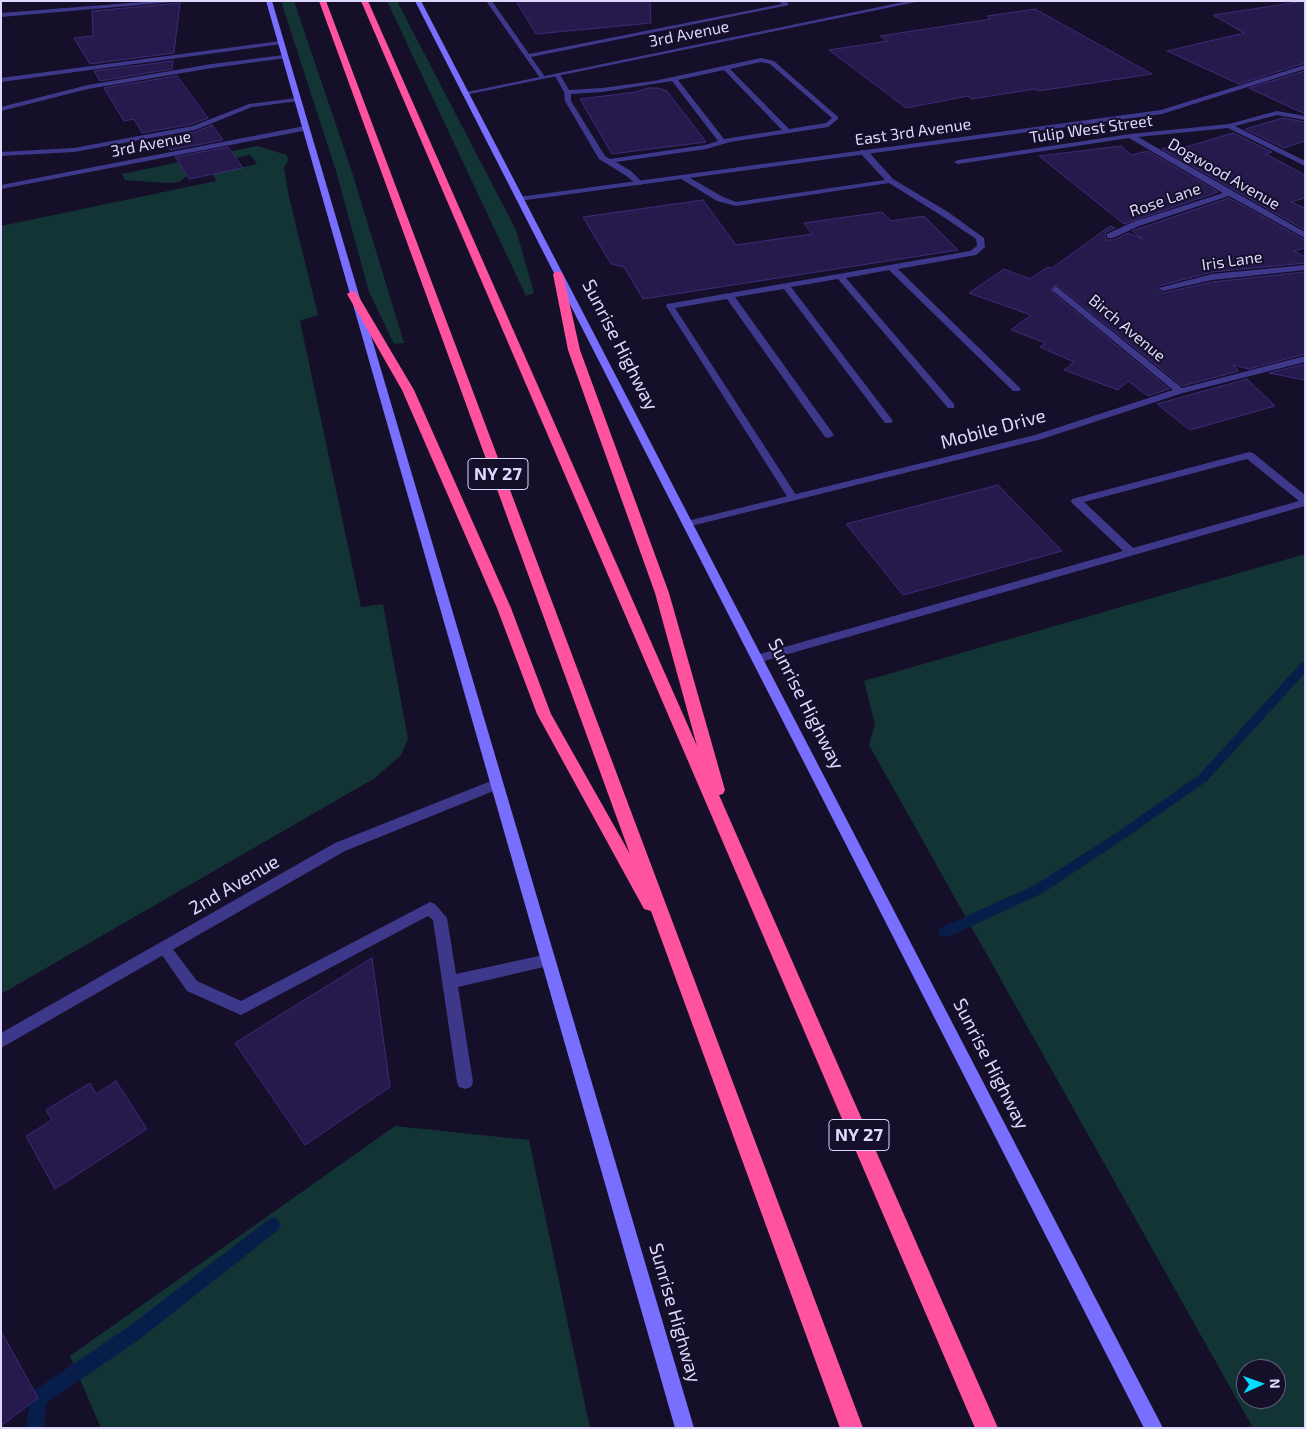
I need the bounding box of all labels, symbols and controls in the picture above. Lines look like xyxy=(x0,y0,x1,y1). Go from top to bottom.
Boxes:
street label: 3rd Avenue xyxy=(647,17,731,51)
street label: Tulip West Street xyxy=(1028,111,1154,147)
street label: East 3rd Avenue xyxy=(854,114,972,150)
street label: 3rd Avenue xyxy=(109,127,193,161)
street label: Dogwood Avenue xyxy=(1165,134,1283,214)
street label: Rose Lane xyxy=(1127,179,1203,221)
street label: Iris Lane xyxy=(1200,247,1264,275)
street label: Sunrise Highway xyxy=(577,276,663,414)
street label: Birch Avenue xyxy=(1085,290,1169,366)
street label: Mobile Drive xyxy=(938,404,1048,454)
road number: NY 27 xyxy=(468,458,528,489)
street label: Sunrise Highway xyxy=(763,635,849,773)
street label: 2nd Avenue xyxy=(185,850,283,920)
street label: Sunrise Highway xyxy=(948,995,1034,1133)
road number: NY 27 xyxy=(829,1120,889,1150)
street label: Sunrise Highway xyxy=(644,1241,706,1385)
north arrow xyxy=(1236,1359,1286,1409)
text: N xyxy=(1267,1378,1284,1389)

